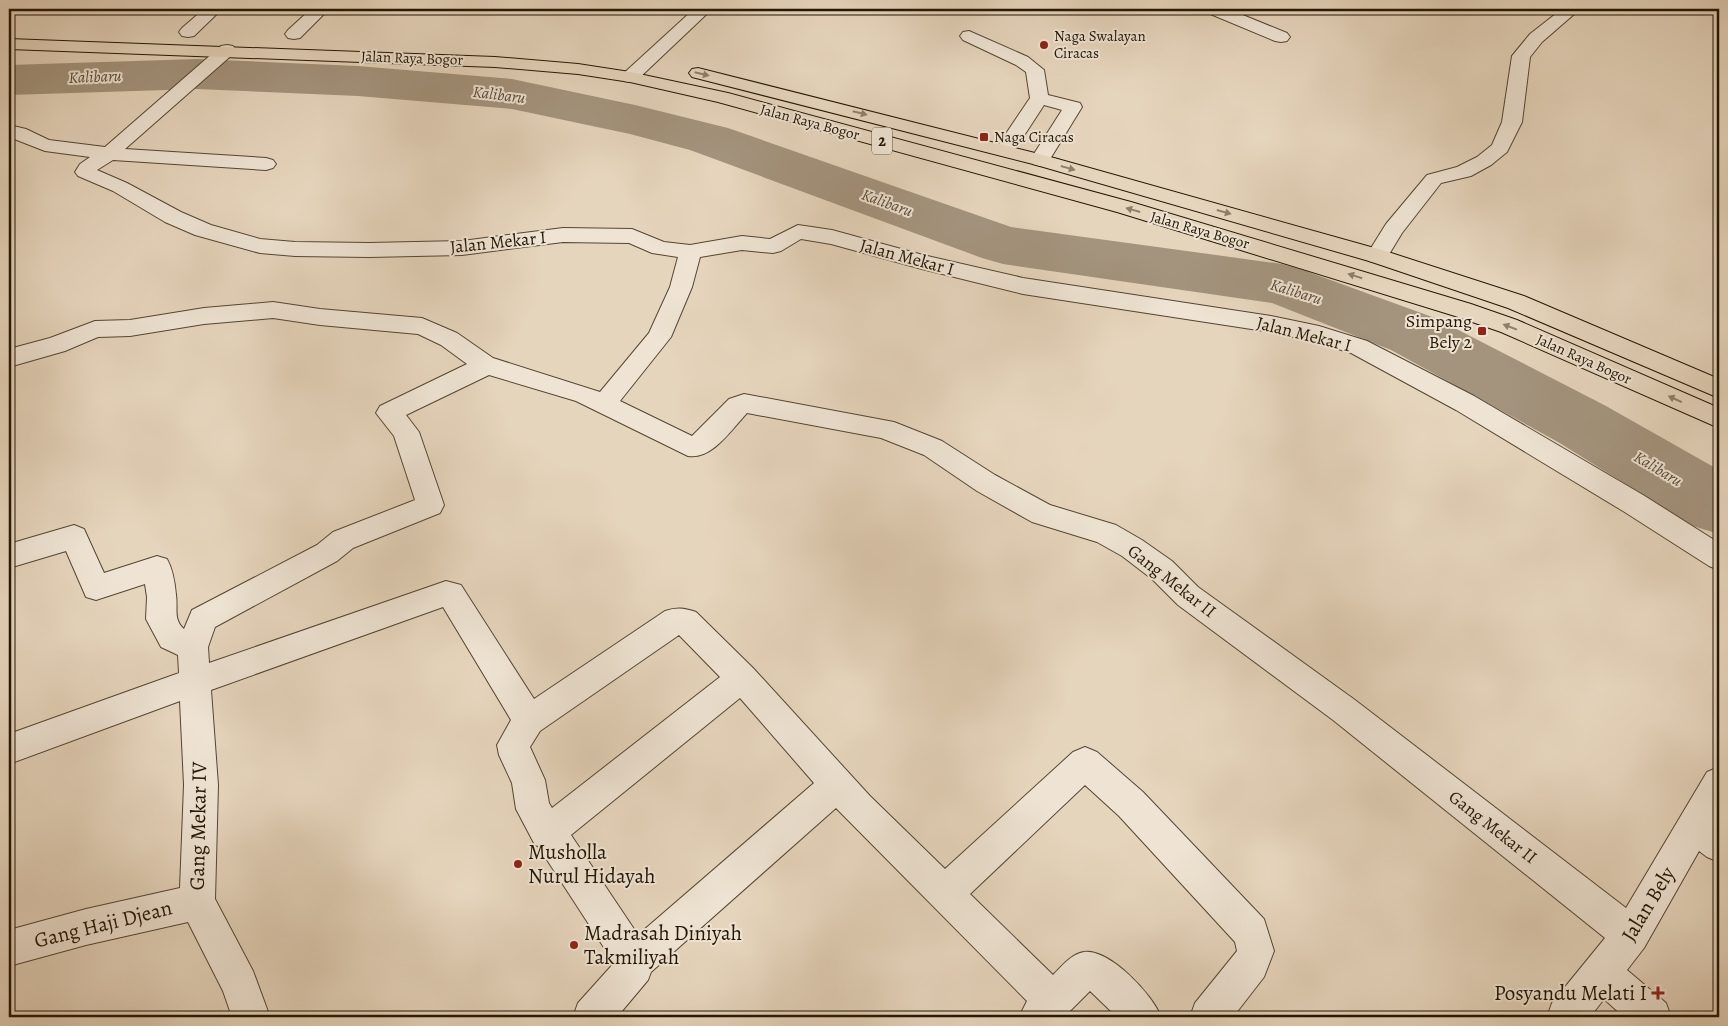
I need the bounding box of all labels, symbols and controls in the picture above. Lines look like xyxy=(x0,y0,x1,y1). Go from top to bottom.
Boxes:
place label: Naga Swalayan Ciracas xyxy=(1054,26,1146,63)
marker: Naga Swalayan Ciracas xyxy=(1038,39,1050,51)
street label: Jalan Raya Bogor xyxy=(361,46,464,70)
water label: Kalibaru xyxy=(68,65,122,89)
one-way arrow xyxy=(695,70,710,78)
water label: Kalibaru xyxy=(471,81,527,109)
street label: Jalan Raya Bogor xyxy=(758,99,862,145)
one-way arrow xyxy=(852,109,868,117)
place label: Naga Ciracas xyxy=(994,127,1074,147)
road number: 2 xyxy=(872,128,892,154)
marker: Naga Ciracas xyxy=(978,131,990,143)
one-way arrow xyxy=(1061,164,1076,172)
water label: Kalibaru xyxy=(858,184,916,222)
one-way arrow xyxy=(1125,205,1140,213)
street label: Jalan Raya Bogor xyxy=(1148,206,1252,254)
one-way arrow xyxy=(1217,208,1232,216)
street label: Jalan Mekar I xyxy=(449,225,547,259)
street label: Jalan Mekar I xyxy=(857,233,957,281)
one-way arrow xyxy=(1348,272,1363,280)
water label: Kalibaru xyxy=(1268,274,1325,310)
place label: Simpang Bely 2 xyxy=(1406,309,1472,354)
street label: Jalan Mekar I xyxy=(1254,311,1354,357)
one-way arrow xyxy=(1503,322,1517,330)
marker: Simpang Bely 2 xyxy=(1476,325,1488,337)
street label: Jalan Raya Bogor xyxy=(1533,329,1635,389)
one-way arrow xyxy=(1668,395,1682,403)
water label: Kalibaru xyxy=(1630,446,1686,492)
street label: Gang Mekar II xyxy=(1123,539,1221,623)
street label: Gang Mekar IV xyxy=(183,761,213,891)
street label: Gang Mekar II xyxy=(1444,785,1542,869)
place label: Musholla Nurul Hidayah xyxy=(528,838,655,890)
marker: Musholla Nurul Hidayah xyxy=(512,858,524,870)
street label: Jalan Bely xyxy=(1615,861,1682,947)
street label: Gang Haji Djean xyxy=(31,893,175,955)
place label: Madrasah Diniyah Takmiliyah xyxy=(584,919,742,971)
marker: Madrasah Diniyah Takmiliyah xyxy=(568,939,580,951)
place label: Posyandu Melati I xyxy=(1494,979,1647,1007)
marker: Posyandu Melati I xyxy=(1651,986,1665,1000)

